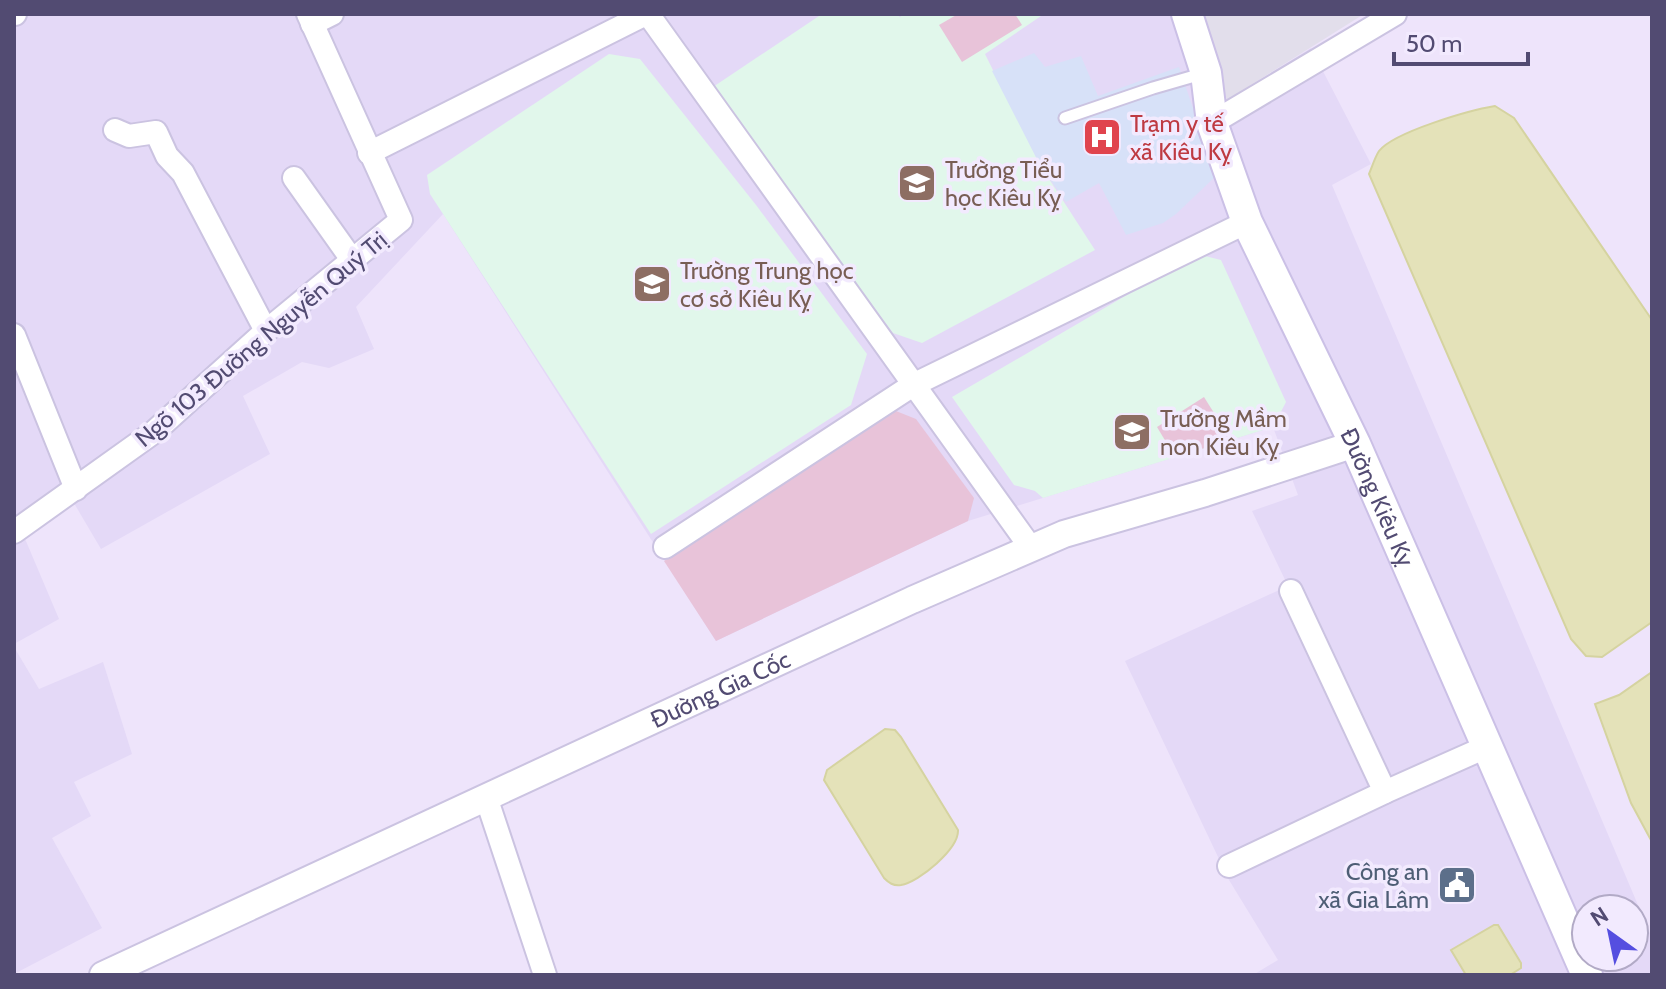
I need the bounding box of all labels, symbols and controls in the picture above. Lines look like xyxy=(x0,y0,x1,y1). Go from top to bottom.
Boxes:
scale bar xyxy=(1394,16,1528,66)
text: 50 m xyxy=(1406,29,1462,58)
place label: Trạm y tế xã Kiêu Kỵ xyxy=(1130,109,1232,166)
hospital icon: Trạm y tế xã Kiêu Kỵ xyxy=(1081,116,1123,158)
place label: Trường Tiểu học Kiêu Kỵ xyxy=(945,155,1062,212)
school or university icon: Trường Tiểu học Kiêu Kỵ xyxy=(896,162,938,204)
street label: Ngõ 103 Đường Nguyễn Quý Trị xyxy=(129,225,393,453)
place label: Trường Trung học cơ sở Kiêu Kỵ xyxy=(680,256,854,313)
school or university icon: Trường Trung học cơ sở Kiêu Kỵ xyxy=(631,263,673,305)
place label: Trường Mầm non Kiêu Kỵ xyxy=(1160,404,1287,461)
school or university icon: Trường Mầm non Kiêu Kỵ xyxy=(1111,411,1153,453)
street label: Đường Kiêu Kỵ xyxy=(1335,423,1421,571)
street label: Đường Gia Cốc xyxy=(646,644,794,734)
place label: Công an xã Gia Lâm xyxy=(1318,857,1429,914)
public building icon: Công an xã Gia Lâm xyxy=(1436,864,1478,906)
north arrow xyxy=(1570,893,1650,973)
text: N xyxy=(1586,901,1613,932)

